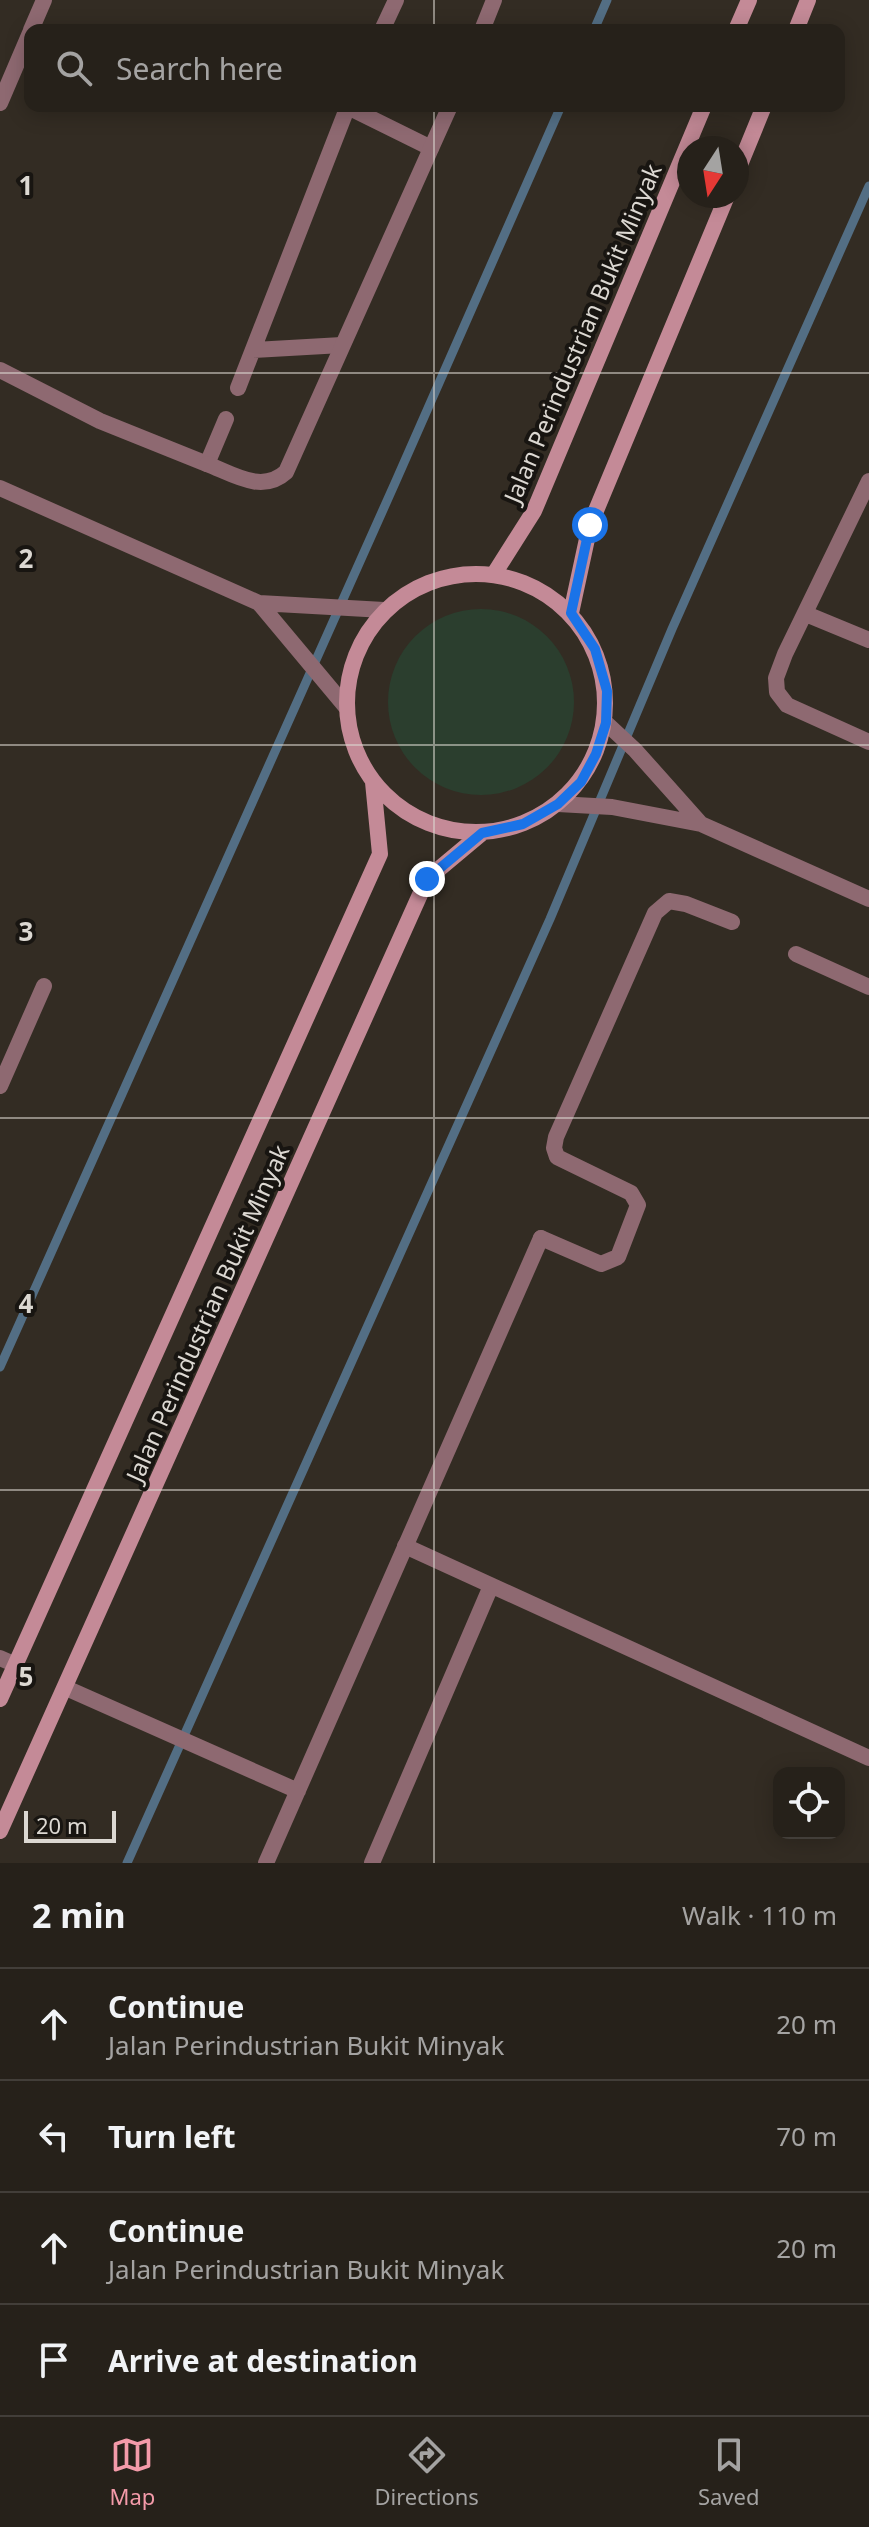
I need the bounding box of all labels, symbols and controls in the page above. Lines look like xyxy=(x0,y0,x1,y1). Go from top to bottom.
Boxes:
search box xyxy=(24,24,845,112)
icon: search xyxy=(52,46,96,90)
text: Search here xyxy=(116,48,283,89)
north arrow xyxy=(677,136,749,208)
street label: Jalan Perindustrian Bukit Minyak xyxy=(495,158,669,510)
text: 1 xyxy=(19,167,33,203)
route start xyxy=(572,507,608,543)
text: 2 xyxy=(19,540,34,576)
route end xyxy=(409,861,445,897)
text: 3 xyxy=(19,913,33,949)
street label: Jalan Perindustrian Bukit Minyak xyxy=(117,1139,297,1489)
text: 4 xyxy=(19,1285,34,1321)
text: 5 xyxy=(19,1658,33,1694)
map controls xyxy=(773,1767,845,1839)
button: locate xyxy=(773,1767,845,1839)
scale bar xyxy=(24,1807,116,1843)
text: 20 m xyxy=(36,1810,87,1840)
text: 2 min xyxy=(32,1892,126,1938)
text: Walk · 110 m xyxy=(682,1897,837,1933)
text: Continue xyxy=(108,1986,244,2027)
icon: ahead xyxy=(32,2002,76,2046)
text: 20 m xyxy=(776,2006,837,2042)
text: Jalan Perindustrian Bukit Minyak xyxy=(108,2027,504,2063)
icon: left xyxy=(32,2114,76,2158)
text: Turn left xyxy=(108,2116,236,2157)
text: 70 m xyxy=(776,2118,837,2154)
text: Continue xyxy=(108,2210,244,2251)
icon: ahead xyxy=(32,2226,76,2270)
text: 20 m xyxy=(776,2230,837,2266)
text: Jalan Perindustrian Bukit Minyak xyxy=(108,2251,504,2287)
icon: arrive xyxy=(32,2338,76,2382)
text: Arrive at destination xyxy=(108,2340,418,2381)
tab: Map xyxy=(110,2433,155,2511)
tab: Directions xyxy=(374,2433,479,2511)
tab: Saved xyxy=(698,2433,759,2511)

